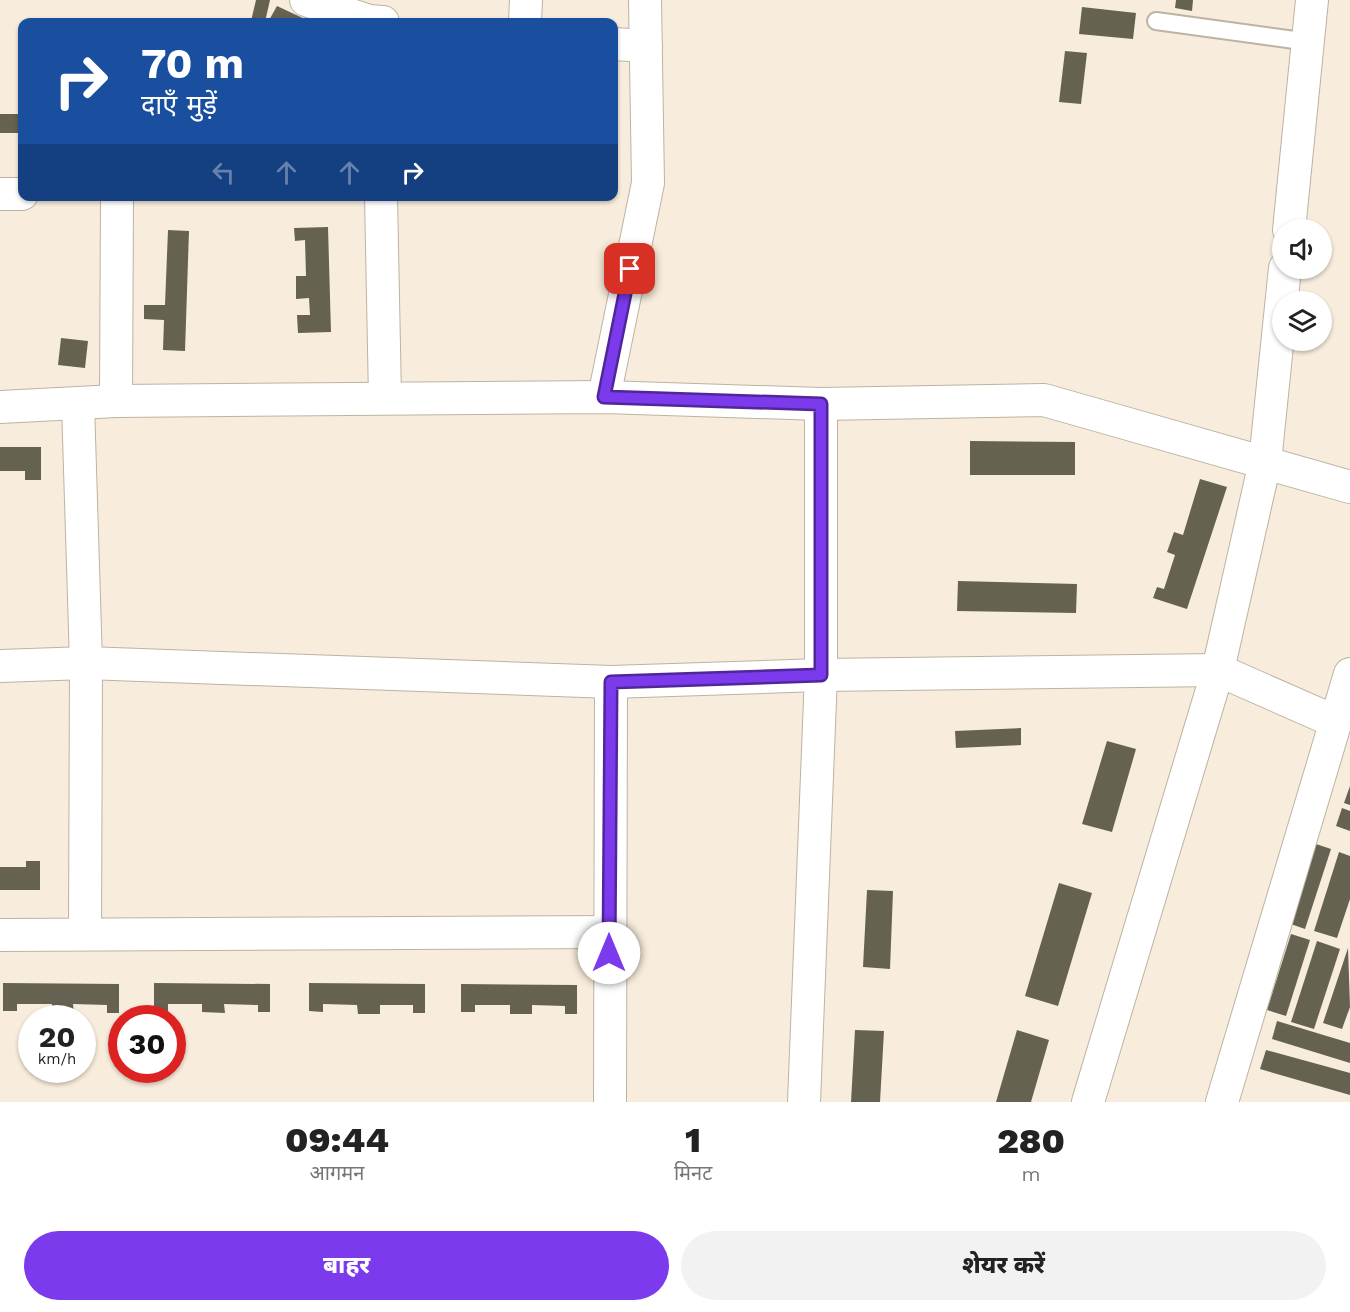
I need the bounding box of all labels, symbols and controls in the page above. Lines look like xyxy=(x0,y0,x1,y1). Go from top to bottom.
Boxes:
text: 70 m xyxy=(141,39,244,88)
icon: right xyxy=(42,42,120,120)
text: दाएँ मुड़ें xyxy=(141,89,217,121)
icon: left xyxy=(207,156,240,189)
icon: ahead xyxy=(270,156,303,189)
icon: ahead xyxy=(333,156,366,189)
icon: right xyxy=(396,156,429,189)
map controls xyxy=(1272,219,1332,351)
button: sound xyxy=(1272,219,1332,279)
pin xyxy=(604,243,655,294)
icon: arrive xyxy=(613,252,646,285)
button: layers xyxy=(1272,291,1332,351)
position arrow xyxy=(577,921,641,985)
speed limit sign: 30 xyxy=(108,1005,186,1083)
text: 20 xyxy=(38,1019,76,1054)
text: km/h xyxy=(38,1050,76,1068)
text: 09:44 xyxy=(285,1119,389,1161)
text: 1 xyxy=(685,1119,701,1161)
text: 280 xyxy=(997,1120,1065,1162)
text: आगमन xyxy=(310,1161,364,1185)
text: मिनट xyxy=(674,1161,712,1185)
text: m xyxy=(1022,1162,1041,1186)
button: बाहर xyxy=(24,1231,669,1300)
button: शेयर करें xyxy=(681,1231,1326,1300)

